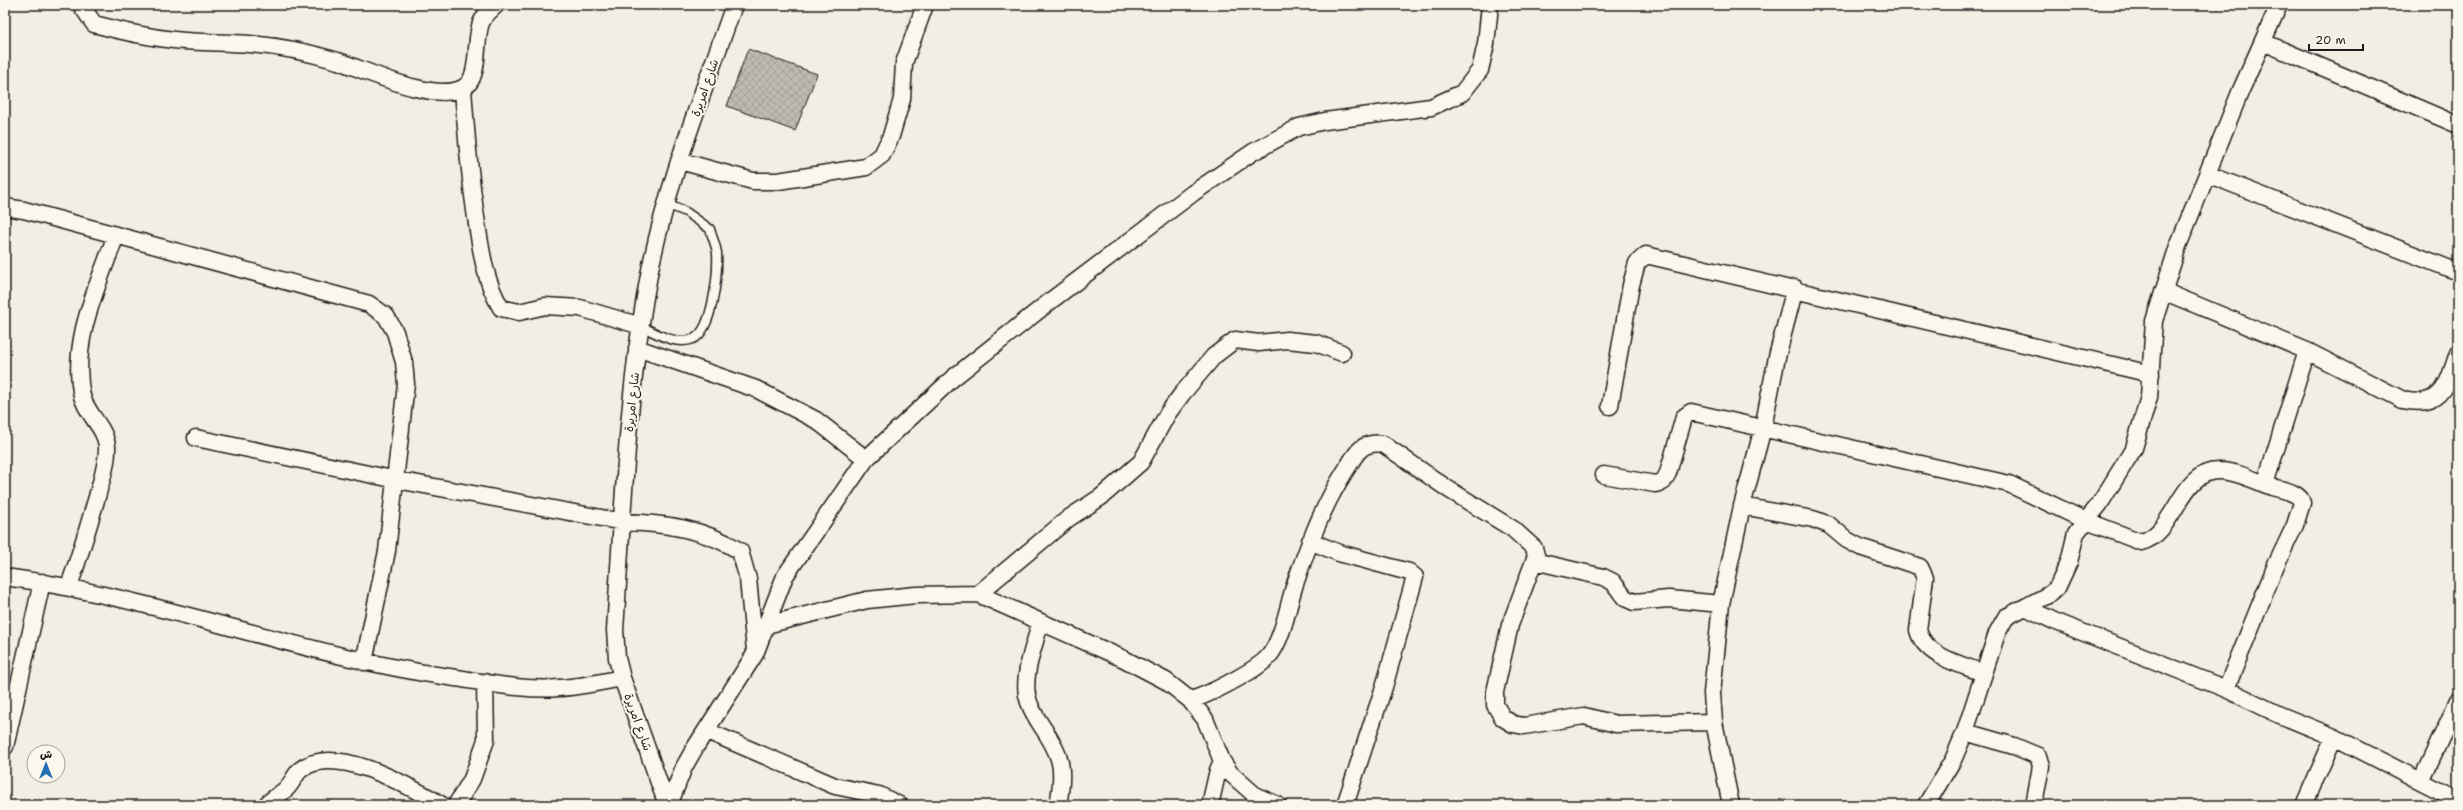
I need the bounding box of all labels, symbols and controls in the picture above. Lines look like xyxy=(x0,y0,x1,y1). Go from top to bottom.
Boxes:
scale bar xyxy=(2309,26,2363,52)
text: 20 m xyxy=(2315,32,2346,48)
street label: شارع امريرة xyxy=(688,57,723,119)
street label: شارع امريرة xyxy=(621,371,644,433)
street label: شارع امريرة xyxy=(619,691,656,753)
north arrow xyxy=(26,744,66,784)
text: ش xyxy=(40,747,52,762)

